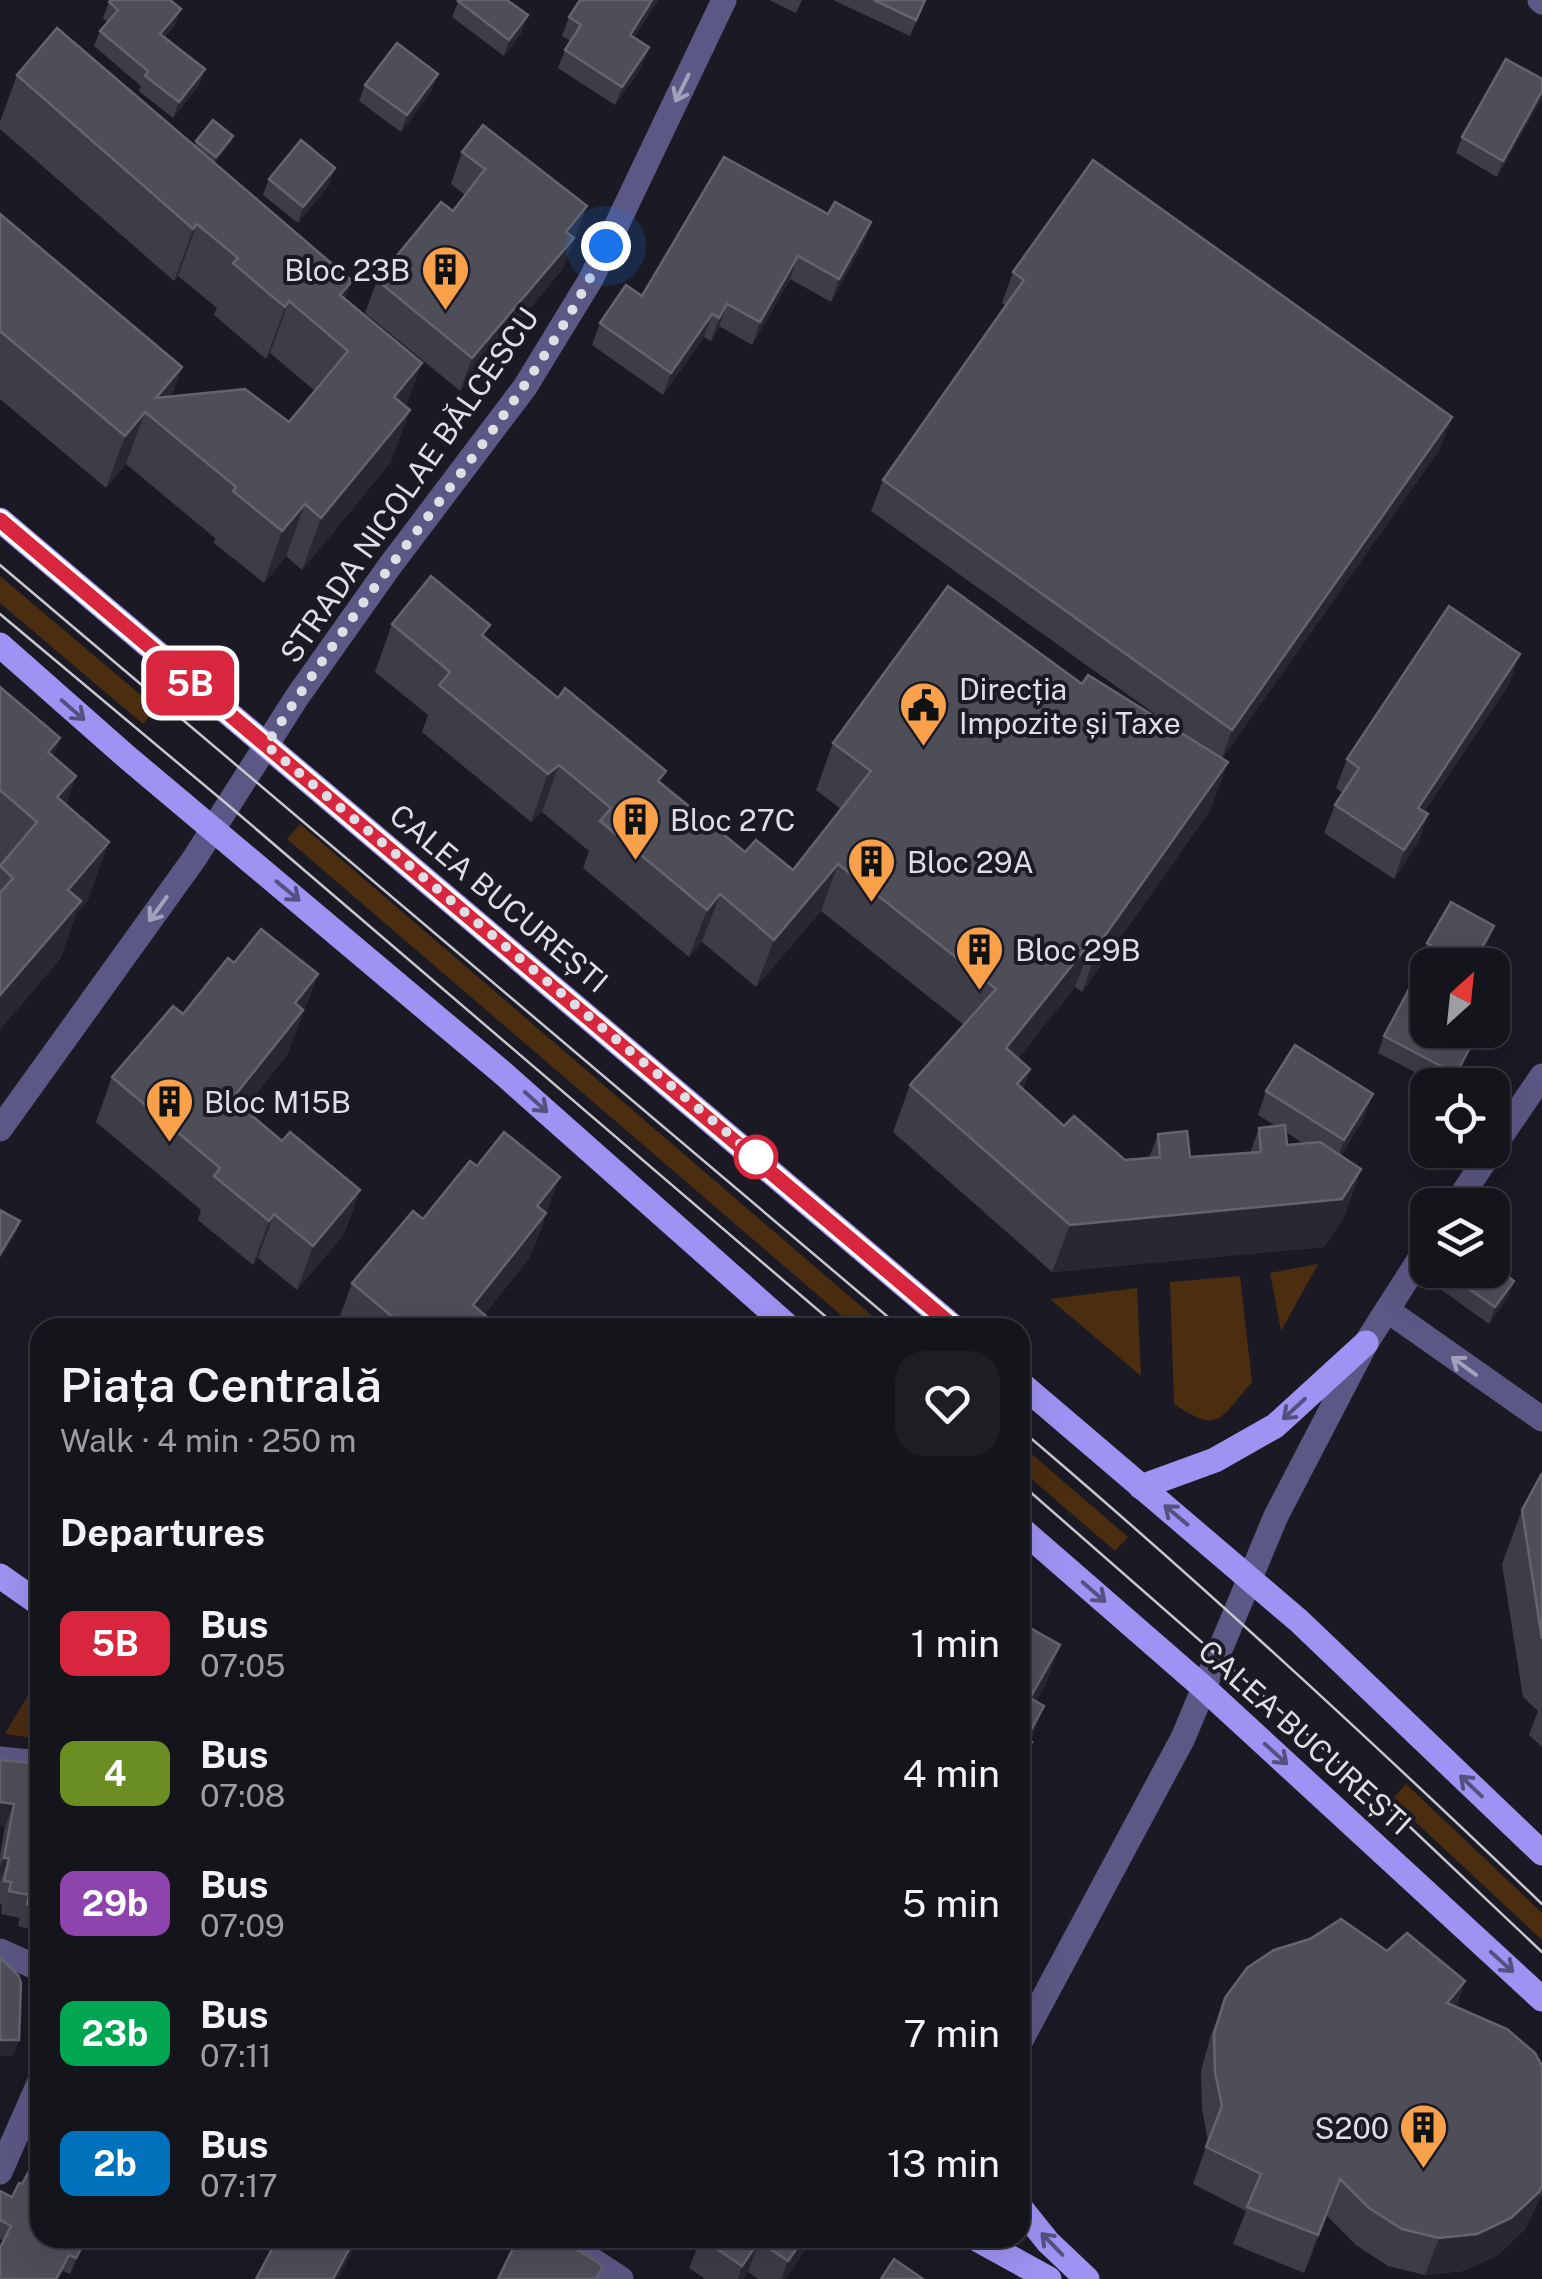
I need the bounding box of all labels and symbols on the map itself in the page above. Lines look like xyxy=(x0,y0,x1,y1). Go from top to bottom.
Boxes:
one-way arrow xyxy=(672,72,691,102)
your location xyxy=(581,221,631,271)
building icon: Bloc 23B xyxy=(419,244,471,312)
place label: Bloc 23B xyxy=(284,252,410,288)
street label: STRADA NICOLAE BĂLCESCU xyxy=(272,301,546,669)
line badge: 5B xyxy=(145,650,235,716)
place label: Direcția Impozite și Taxe xyxy=(959,671,1181,741)
public building icon: Direcția Impozite și Taxe xyxy=(898,680,950,748)
one-way arrow xyxy=(60,698,85,721)
building icon: Bloc 27C xyxy=(609,794,661,862)
street label: CALEA BUCUREȘTI xyxy=(383,796,615,1000)
place label: Bloc 27C xyxy=(670,802,795,838)
building icon: Bloc 29A xyxy=(846,836,898,904)
place label: Bloc 29A xyxy=(907,844,1034,880)
one-way arrow xyxy=(275,880,300,903)
one-way arrow xyxy=(148,895,169,922)
building icon: Bloc 29B xyxy=(954,924,1006,992)
place label: Bloc 29B xyxy=(1015,932,1141,968)
north arrow xyxy=(1410,948,1510,1048)
building icon: Bloc M15B xyxy=(143,1076,195,1144)
place label: Bloc M15B xyxy=(204,1084,351,1120)
one-way arrow xyxy=(523,1090,548,1113)
unlabelled marker xyxy=(735,1136,777,1178)
one-way arrow xyxy=(1450,1355,1478,1376)
one-way arrow xyxy=(1282,1397,1307,1420)
one-way arrow xyxy=(1163,1504,1189,1526)
one-way arrow xyxy=(1080,1580,1106,1602)
street label: CALEA BUCUREȘTI xyxy=(1191,1632,1419,1842)
one-way arrow xyxy=(1263,1742,1288,1765)
one-way arrow xyxy=(1460,1774,1484,1798)
one-way arrow xyxy=(1489,1951,1514,1974)
building icon: S200 xyxy=(1398,2102,1450,2170)
place label: S200 xyxy=(1314,2110,1389,2146)
one-way arrow xyxy=(1040,2233,1064,2257)

